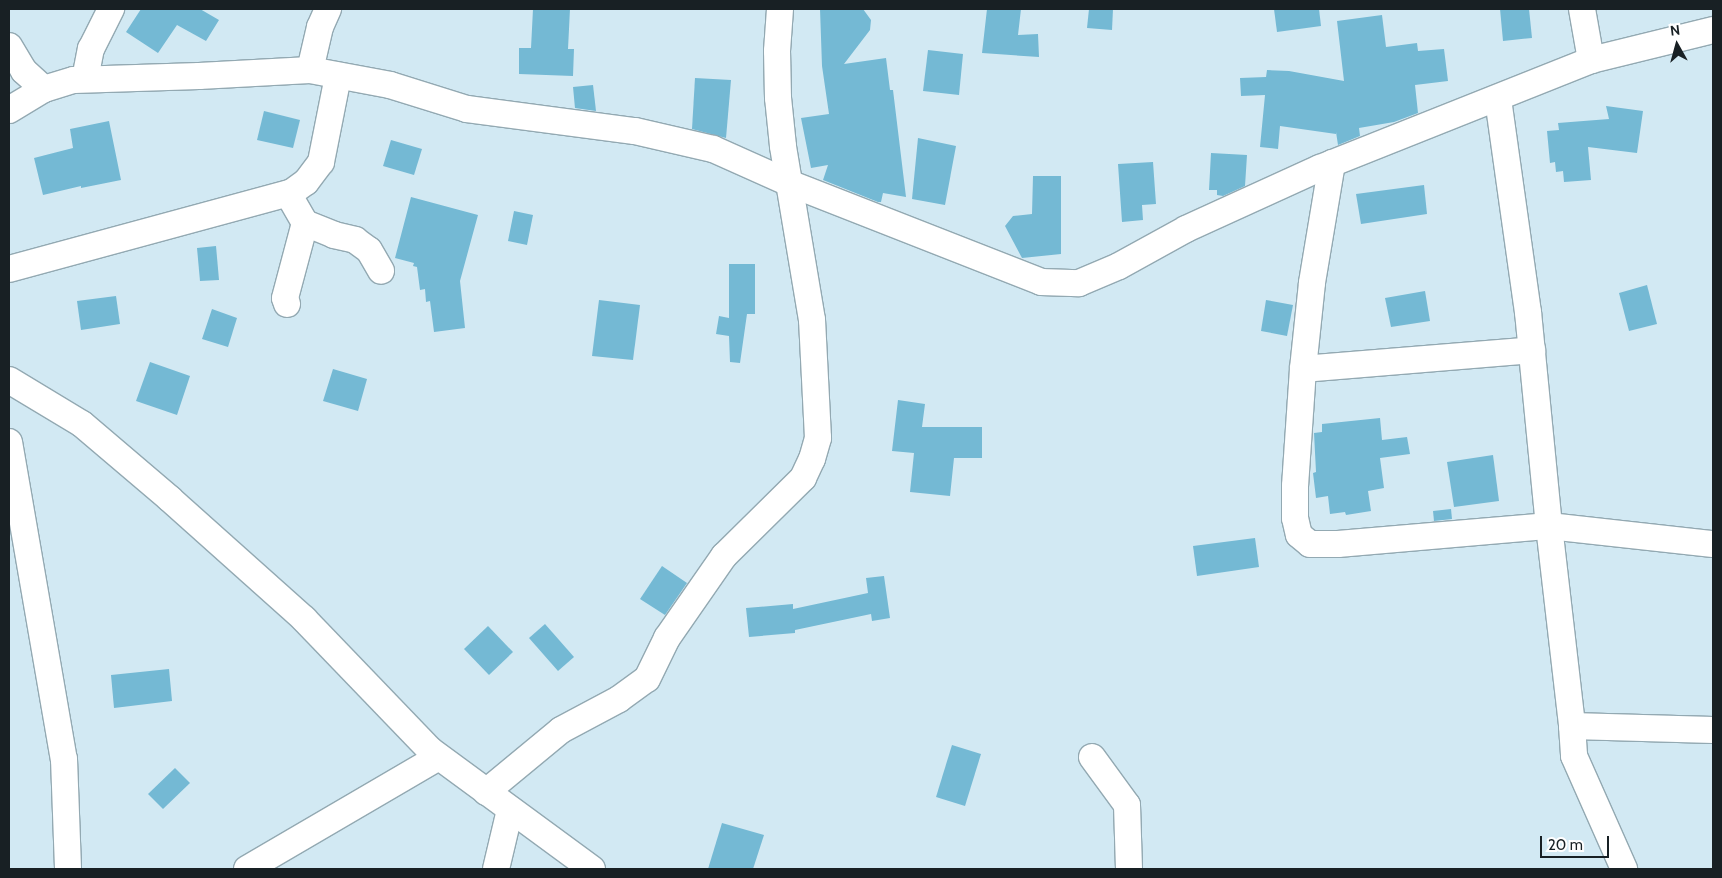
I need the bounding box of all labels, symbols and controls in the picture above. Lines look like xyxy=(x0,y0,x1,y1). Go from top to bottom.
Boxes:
north arrow xyxy=(1652,20,1702,70)
text: N xyxy=(1669,21,1681,40)
scale bar xyxy=(1542,826,1611,858)
text: 20 m xyxy=(1548,836,1583,854)

